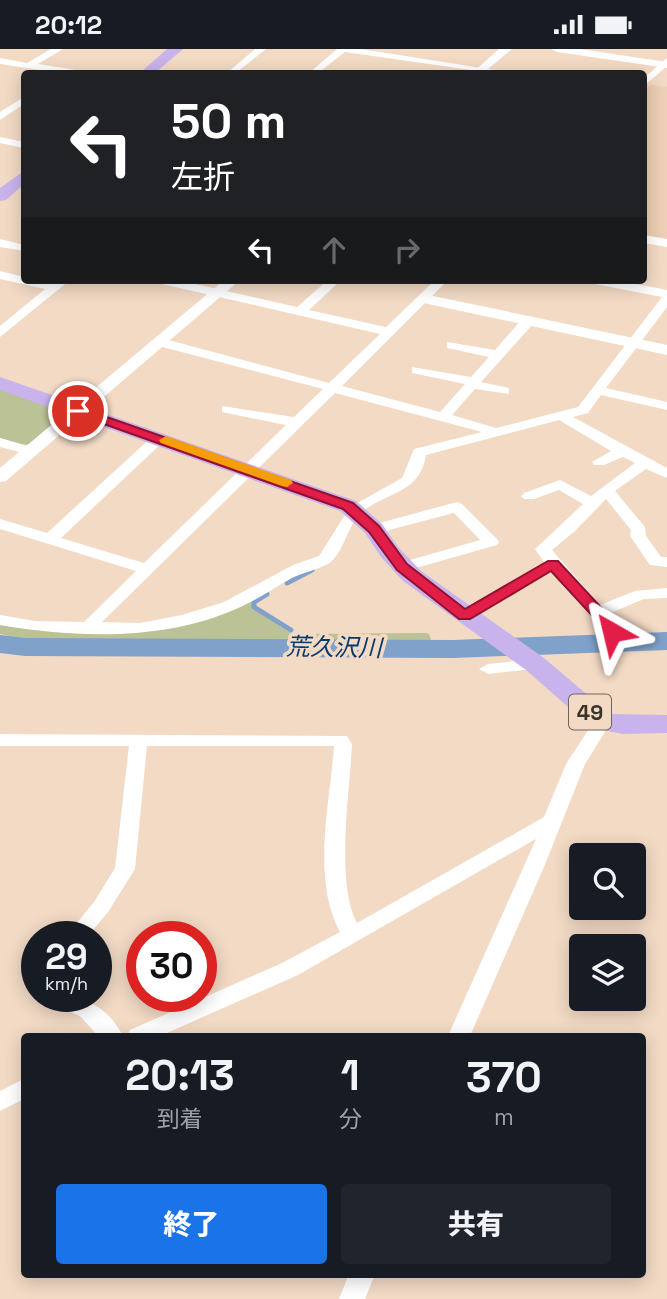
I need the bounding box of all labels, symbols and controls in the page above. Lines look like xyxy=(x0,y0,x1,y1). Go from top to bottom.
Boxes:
text: 20:12 xyxy=(35,8,102,42)
text: 50 m xyxy=(171,90,286,152)
icon: left xyxy=(56,98,147,189)
text: 左折 xyxy=(171,157,235,197)
icon: left xyxy=(242,231,280,269)
icon: ahead xyxy=(315,231,353,269)
icon: right xyxy=(388,231,426,269)
pin xyxy=(48,381,108,441)
icon: arrive xyxy=(59,392,97,430)
position arrow xyxy=(575,595,649,669)
water label: 荒久沢川 xyxy=(286,631,385,663)
road number: 49 xyxy=(569,695,611,729)
map controls xyxy=(569,843,646,1011)
button: search xyxy=(569,843,646,920)
speed limit sign: 30 xyxy=(126,921,217,1012)
button: layers xyxy=(569,934,646,1011)
text: 29 xyxy=(45,935,88,979)
text: km/h xyxy=(45,972,88,995)
text: 20:13 xyxy=(125,1049,234,1102)
text: 1 xyxy=(341,1049,360,1102)
text: 370 xyxy=(466,1051,542,1104)
text: m xyxy=(494,1102,514,1132)
text: 到着 xyxy=(157,1104,203,1134)
text: 分 xyxy=(339,1104,362,1134)
button: 終了 xyxy=(56,1184,327,1264)
button: 共有 xyxy=(341,1184,611,1264)

